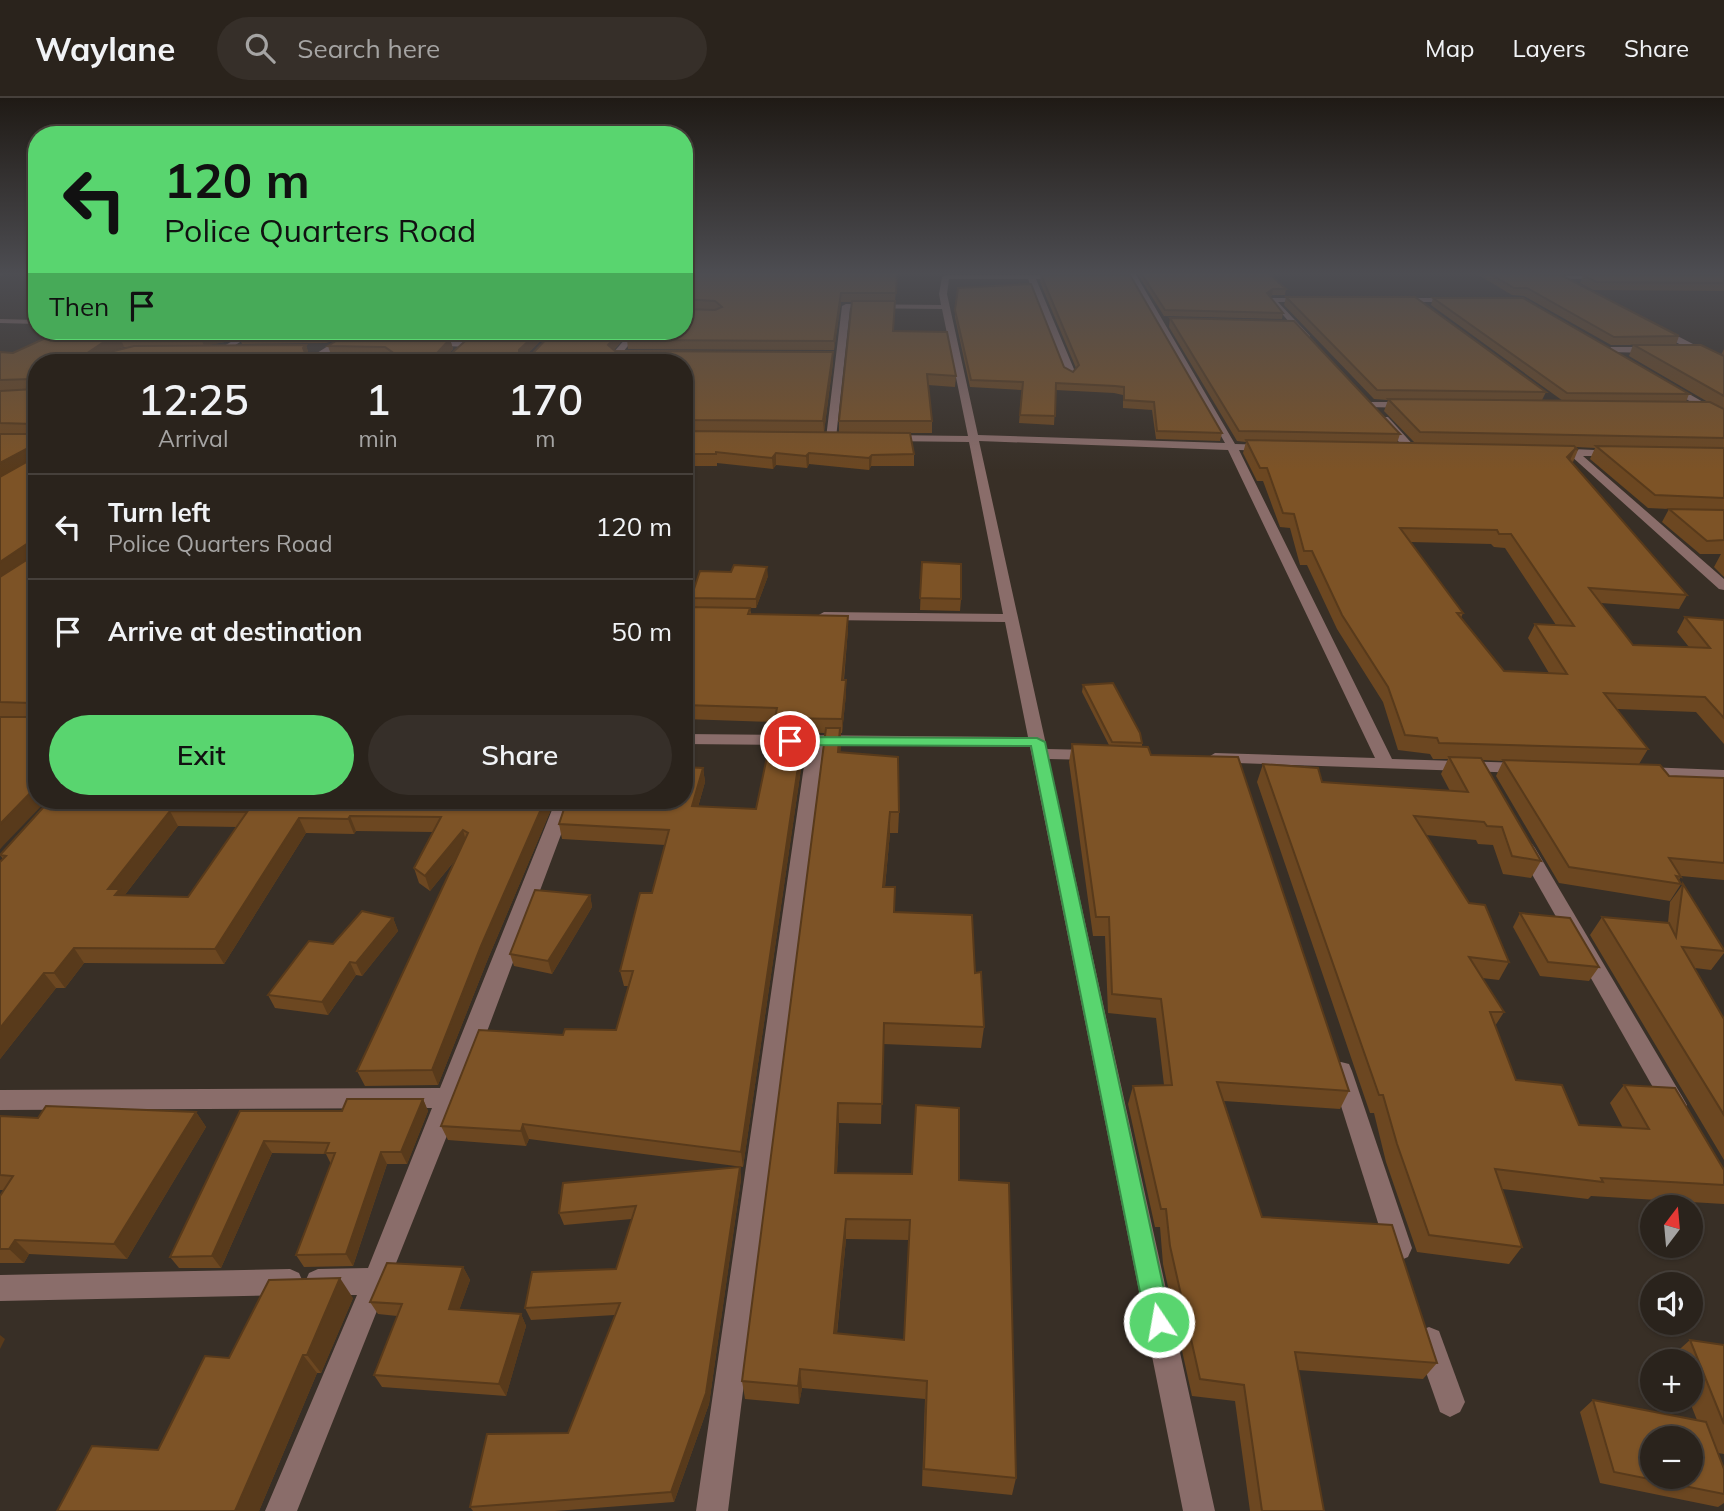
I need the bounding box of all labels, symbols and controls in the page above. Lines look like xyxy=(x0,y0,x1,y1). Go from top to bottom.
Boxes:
search box xyxy=(217,17,707,80)
text: Waylane xyxy=(35,28,175,69)
icon: search xyxy=(241,29,279,67)
text: Search here xyxy=(297,32,440,65)
text: Map xyxy=(1425,33,1474,63)
text: Layers xyxy=(1512,33,1586,63)
text: Share xyxy=(1624,33,1689,63)
text: 120 m xyxy=(164,149,310,210)
icon: left xyxy=(49,154,140,245)
text: Police Quarters Road xyxy=(164,210,476,250)
icon: arrive xyxy=(123,287,161,325)
text: Then xyxy=(49,290,109,323)
text: 12:25 xyxy=(138,373,249,426)
text: 1 xyxy=(365,373,391,426)
text: 170 xyxy=(508,373,583,426)
text: Arrival xyxy=(158,424,228,453)
text: min xyxy=(358,424,398,453)
text: m xyxy=(535,424,555,453)
text: Turn left xyxy=(108,496,210,529)
icon: left xyxy=(49,508,87,546)
text: 120 m xyxy=(596,510,672,543)
text: Police Quarters Road xyxy=(108,529,332,558)
icon: arrive xyxy=(49,613,87,651)
text: Arrive at destination xyxy=(108,615,363,648)
text: 50 m xyxy=(611,615,672,648)
pin xyxy=(760,711,820,771)
button: Exit xyxy=(49,715,354,795)
button: Share xyxy=(368,715,672,795)
icon: arrive xyxy=(771,722,809,760)
north arrow xyxy=(1640,1195,1703,1258)
map controls xyxy=(1640,1195,1703,1489)
button: sound xyxy=(1640,1272,1703,1335)
position arrow xyxy=(1122,1285,1196,1359)
button: + xyxy=(1640,1349,1703,1412)
button: − xyxy=(1640,1426,1703,1489)

